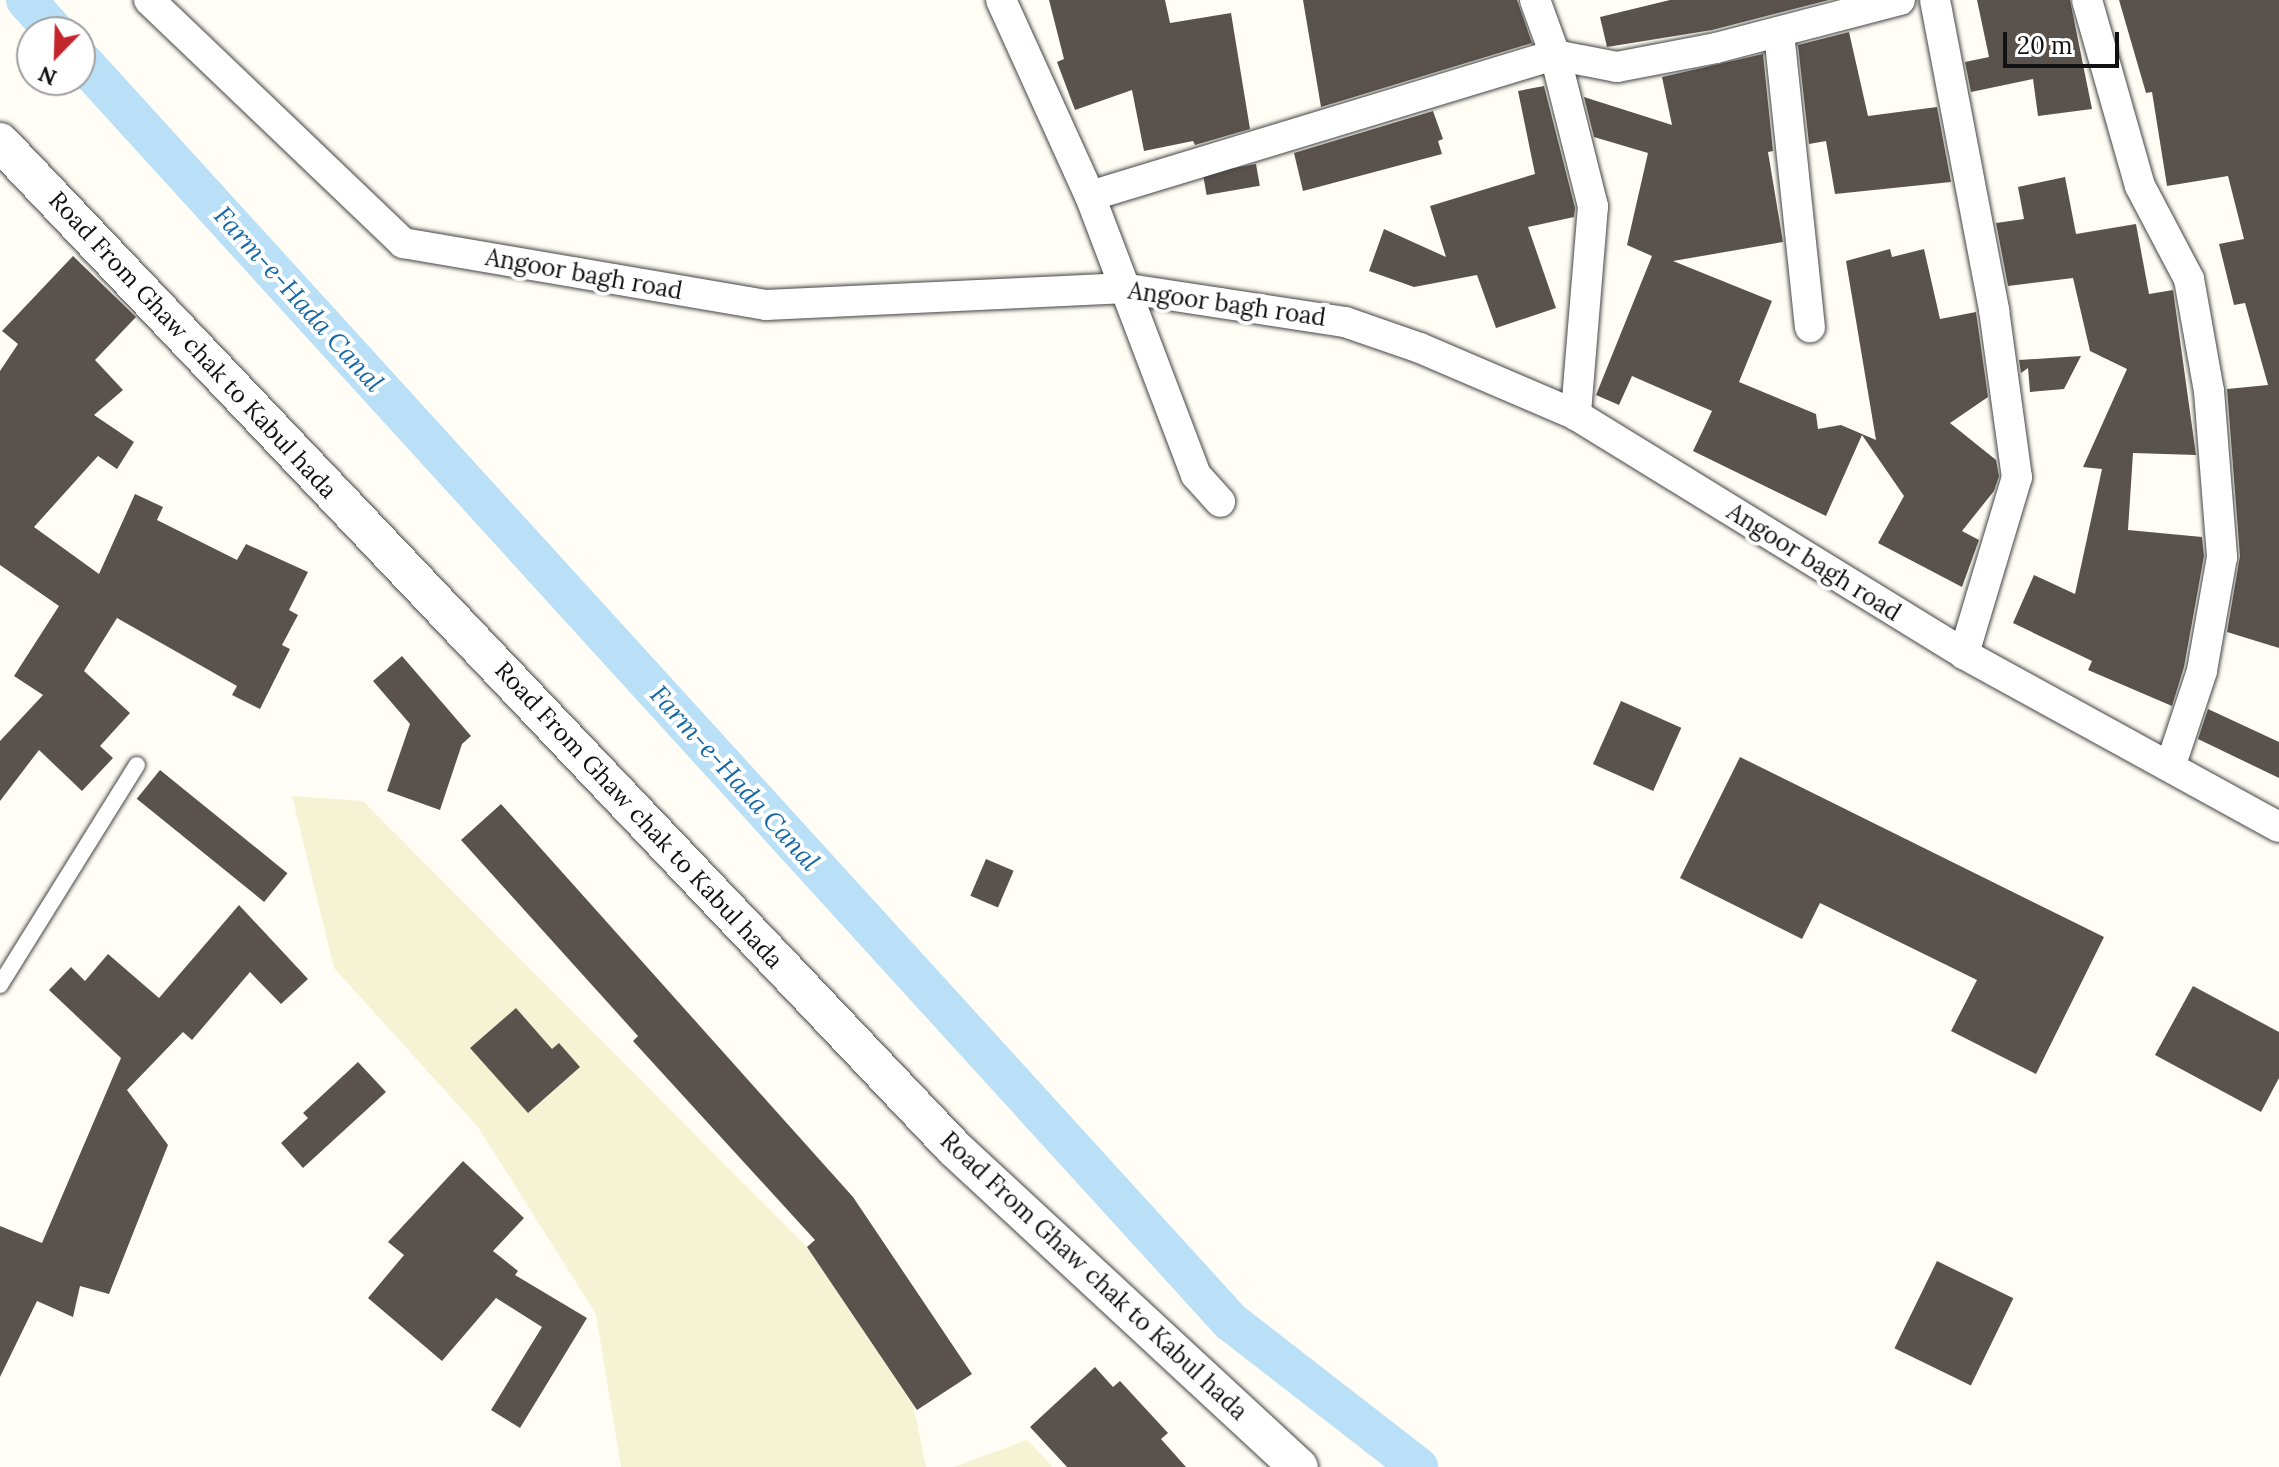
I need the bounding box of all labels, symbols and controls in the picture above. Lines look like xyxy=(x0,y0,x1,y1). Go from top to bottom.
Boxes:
north arrow xyxy=(16,16,96,96)
scale bar xyxy=(2007,16,2123,66)
text: 20 m xyxy=(2017,30,2073,61)
text: N xyxy=(34,60,61,92)
street label: Road From Ghaw chak to Kabul hada xyxy=(43,186,343,504)
water label: Farm-e-Hada Canal xyxy=(208,200,390,398)
street label: Angoor bagh road xyxy=(483,243,685,305)
street label: Angoor bagh road xyxy=(1126,276,1328,332)
street label: Angoor bagh road xyxy=(1722,497,1906,627)
street label: Road From Ghaw chak to Kabul hada xyxy=(489,656,789,974)
water label: Farm-e-Hada Canal xyxy=(644,679,826,877)
street label: Road From Ghaw chak to Kabul hada xyxy=(935,1126,1253,1426)

